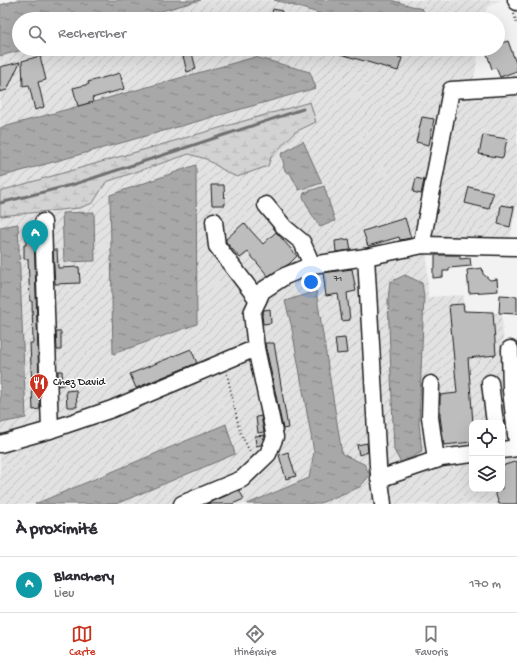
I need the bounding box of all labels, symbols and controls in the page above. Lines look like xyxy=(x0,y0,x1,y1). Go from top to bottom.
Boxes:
search box xyxy=(12,12,505,56)
icon: search xyxy=(26,23,48,45)
text: Rechercher xyxy=(58,25,126,43)
pin: A xyxy=(22,220,48,253)
your location xyxy=(301,272,321,292)
house number: 71 xyxy=(333,274,343,285)
restaurant icon: Chez David xyxy=(28,372,50,400)
place label: Chez David xyxy=(53,377,107,389)
map controls xyxy=(469,420,505,492)
button: locate xyxy=(469,420,505,456)
button: layers xyxy=(469,456,505,492)
text: À proximité xyxy=(16,520,97,540)
text: Blanchery xyxy=(54,568,114,586)
text: A xyxy=(25,577,33,592)
text: 170 m xyxy=(469,577,501,592)
text: Lieu xyxy=(54,586,74,601)
tab: Carte xyxy=(69,623,95,659)
tab: Itinéraire xyxy=(234,623,276,659)
tab: Favoris xyxy=(415,623,448,659)

